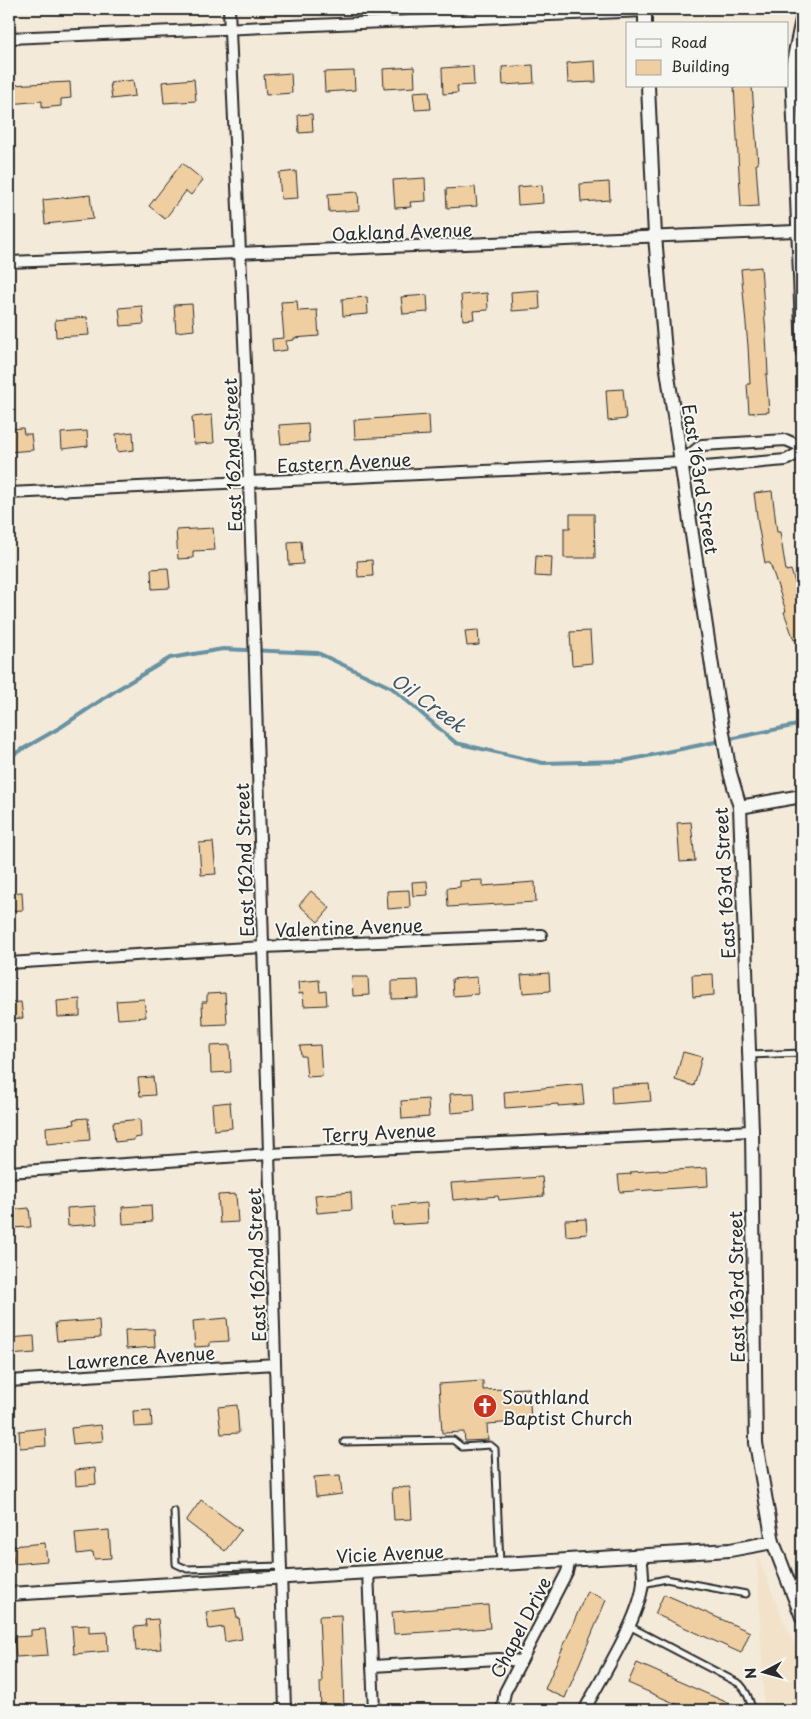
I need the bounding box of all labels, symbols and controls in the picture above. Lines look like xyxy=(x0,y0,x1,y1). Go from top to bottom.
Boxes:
legend xyxy=(626,22,788,88)
text: Road xyxy=(671,30,707,53)
text: Building xyxy=(671,54,730,77)
street label: Oakland Avenue xyxy=(331,215,473,247)
street label: East 162nd Street xyxy=(216,377,248,533)
street label: East 163rd Street xyxy=(676,402,726,556)
street label: Eastern Avenue xyxy=(276,445,412,479)
water label: Oil Creek xyxy=(386,665,473,739)
street label: East 162nd Street xyxy=(228,782,260,938)
street label: East 163rd Street xyxy=(707,806,741,960)
street label: Valentine Avenue xyxy=(275,911,423,943)
street label: Terry Avenue xyxy=(321,1116,437,1148)
street label: East 162nd Street xyxy=(240,1187,272,1343)
street label: East 163rd Street xyxy=(721,1211,751,1363)
street label: Lawrence Avenue xyxy=(66,1338,216,1376)
place label: Southland Baptist Church xyxy=(502,1383,632,1431)
church icon: Southland Baptist Church xyxy=(472,1393,498,1419)
street label: Vicie Avenue xyxy=(335,1537,445,1569)
street label: Chapel Drive xyxy=(483,1572,557,1682)
north arrow xyxy=(738,1646,788,1696)
text: N xyxy=(740,1667,762,1680)

